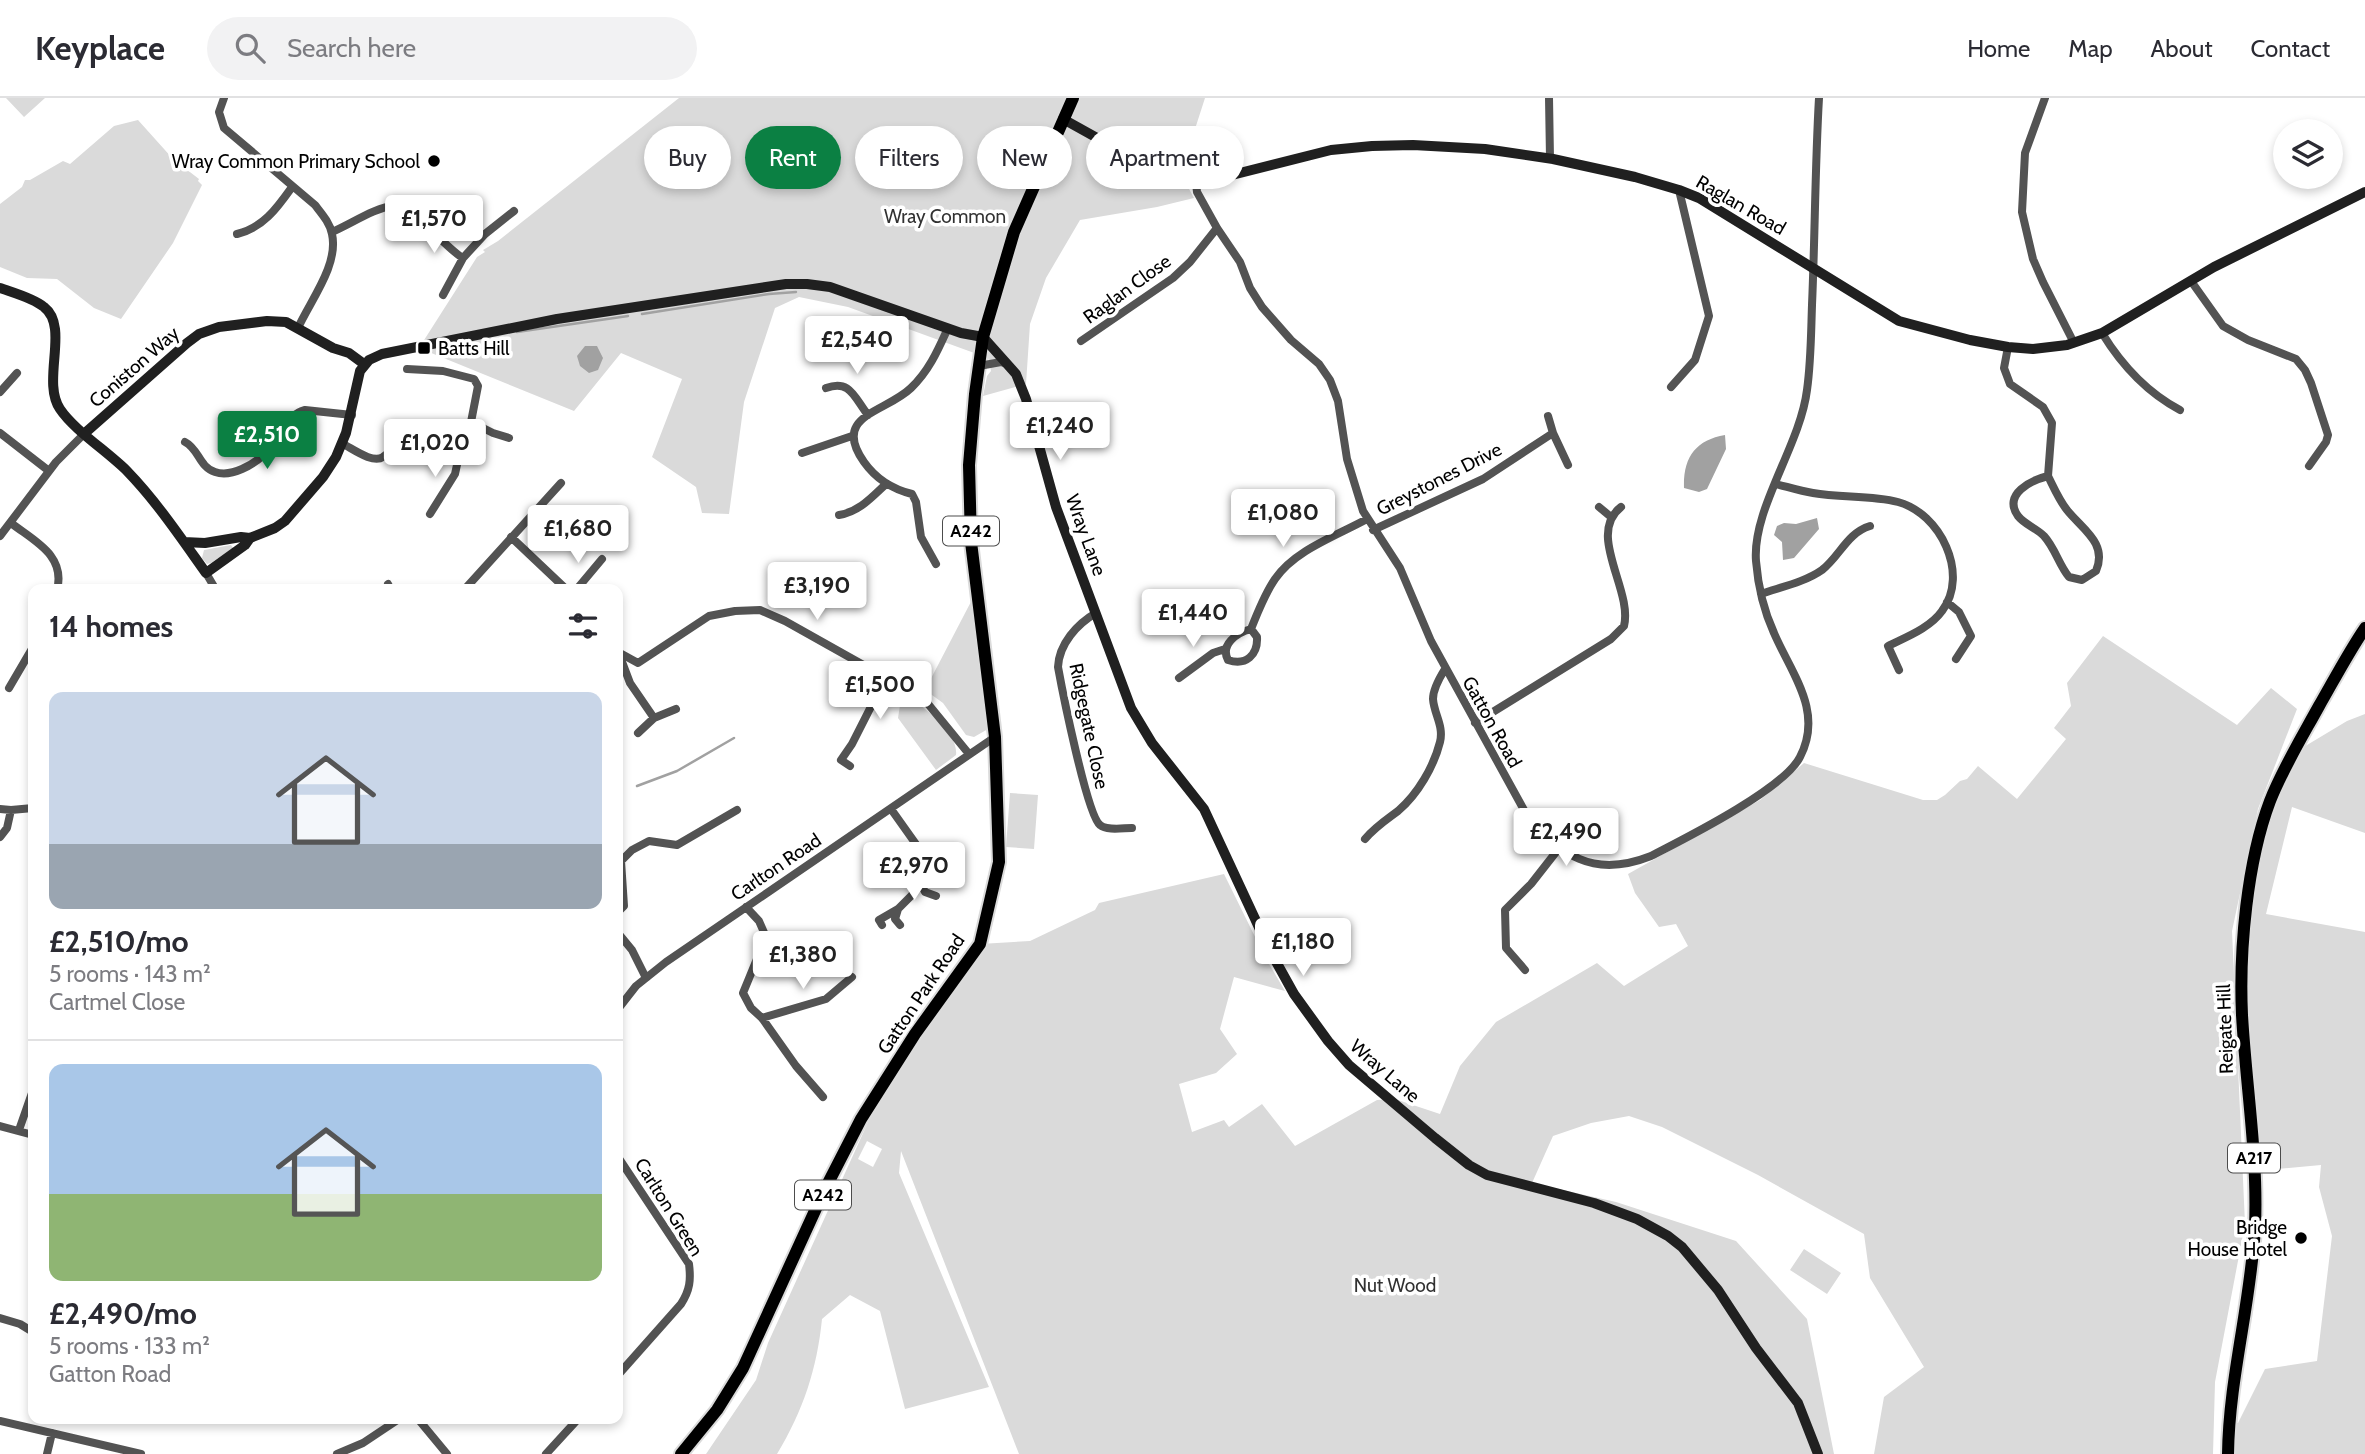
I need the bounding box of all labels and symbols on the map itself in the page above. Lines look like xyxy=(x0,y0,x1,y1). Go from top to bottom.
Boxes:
place label: Wray Common Primary School xyxy=(172,150,421,173)
marker: Wray Common Primary School xyxy=(426,153,442,169)
street label: Raglan Road xyxy=(1692,170,1790,240)
pin: £1,570 xyxy=(377,195,491,255)
park label: Wray Common xyxy=(884,205,1006,228)
street label: Raglan Close xyxy=(1079,249,1175,328)
pin: £2,540 xyxy=(800,316,914,376)
street label: Coniston Way xyxy=(84,321,184,412)
place label: Batts Hill xyxy=(438,337,510,360)
marker: Batts Hill xyxy=(416,340,432,356)
pin: £1,240 xyxy=(1003,402,1117,462)
pin: £2,510 xyxy=(210,412,324,471)
pin: £1,020 xyxy=(378,420,492,479)
street label: Greystones Drive xyxy=(1373,437,1506,520)
pin: £1,080 xyxy=(1226,490,1340,549)
street label: Wray Lane xyxy=(1061,491,1111,579)
pin: £1,680 xyxy=(521,505,635,565)
road number: A242 xyxy=(943,516,999,545)
pin: £3,190 xyxy=(760,562,874,622)
pin: £1,440 xyxy=(1136,589,1250,649)
street label: Ridgegate Close xyxy=(1064,661,1114,791)
pin: £1,500 xyxy=(823,662,937,721)
street label: Gatton Road xyxy=(1457,672,1527,772)
pin: £2,490 xyxy=(1509,808,1623,868)
street label: Carlton Road xyxy=(726,828,826,906)
pin: £2,970 xyxy=(857,842,971,902)
pin: £1,180 xyxy=(1246,918,1360,978)
street label: Gatton Park Road xyxy=(872,930,970,1058)
pin: £1,380 xyxy=(746,932,860,991)
street label: Reigate Hill xyxy=(2212,983,2238,1074)
street label: Wray Lane xyxy=(1345,1034,1425,1108)
road number: A217 xyxy=(2228,1143,2280,1172)
street label: Carlton Green xyxy=(630,1154,708,1260)
road number: A242 xyxy=(795,1180,851,1210)
place label: Bridge House Hotel xyxy=(2188,1216,2288,1261)
marker: Bridge House Hotel xyxy=(2293,1230,2309,1246)
park label: Nut Wood xyxy=(1354,1274,1436,1297)

